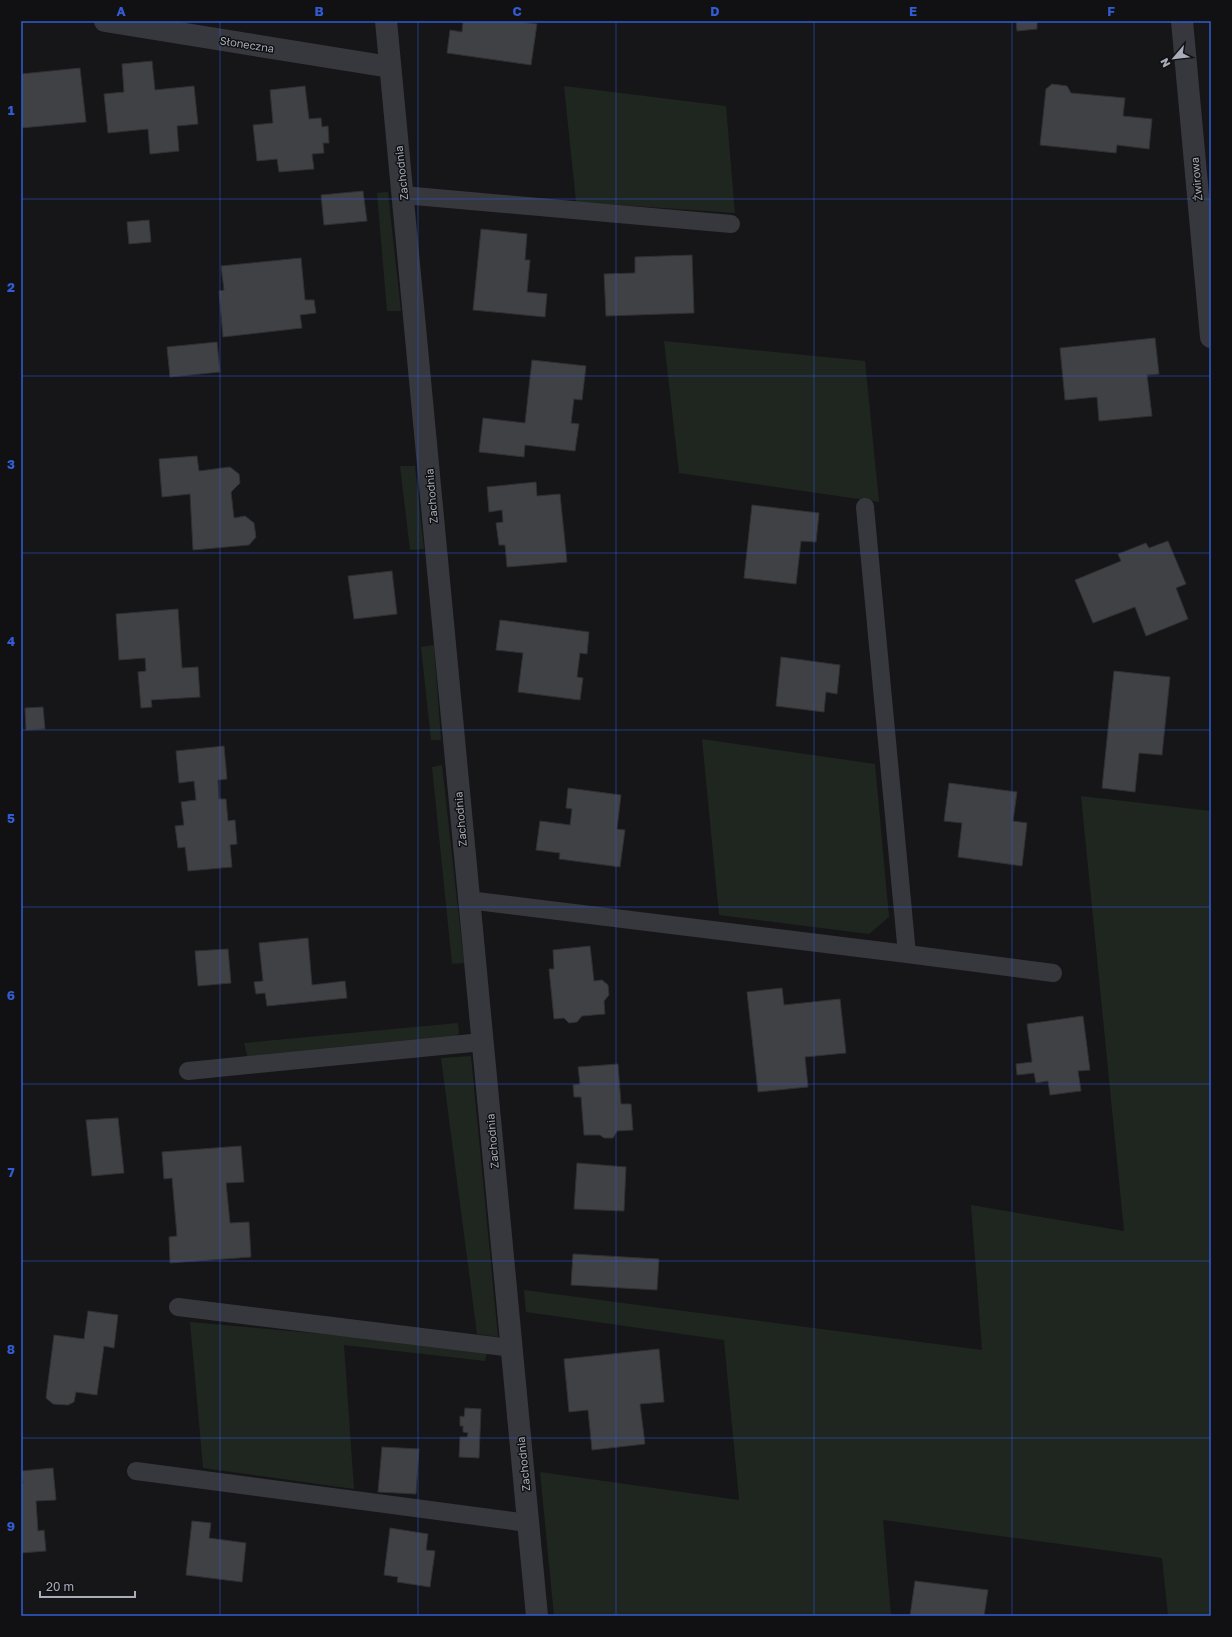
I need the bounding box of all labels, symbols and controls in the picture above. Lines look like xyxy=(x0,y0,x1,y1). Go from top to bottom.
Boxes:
text: A xyxy=(116,3,126,19)
text: B xyxy=(314,3,324,19)
text: C xyxy=(512,3,522,19)
text: D xyxy=(710,3,720,19)
text: E xyxy=(909,3,917,19)
text: F xyxy=(1107,3,1115,19)
street label: Słoneczna xyxy=(219,33,275,55)
north arrow xyxy=(1154,38,1194,78)
text: N xyxy=(1157,56,1172,70)
text: 1 xyxy=(8,102,15,118)
street label: Zachodnia xyxy=(392,145,410,201)
street label: Żwirowa xyxy=(1188,157,1204,201)
text: 2 xyxy=(7,279,15,295)
text: 3 xyxy=(7,456,15,472)
street label: Zachodnia xyxy=(422,468,440,524)
text: 4 xyxy=(7,633,15,649)
street label: Zachodnia xyxy=(451,791,469,847)
text: 5 xyxy=(7,810,15,826)
text: 6 xyxy=(7,987,15,1003)
street label: Zachodnia xyxy=(483,1113,501,1169)
text: 7 xyxy=(7,1164,15,1180)
text: 8 xyxy=(7,1341,15,1357)
street label: Zachodnia xyxy=(514,1436,532,1492)
text: 9 xyxy=(7,1518,15,1534)
scale bar xyxy=(40,1573,135,1599)
text: 20 m xyxy=(46,1579,74,1594)

